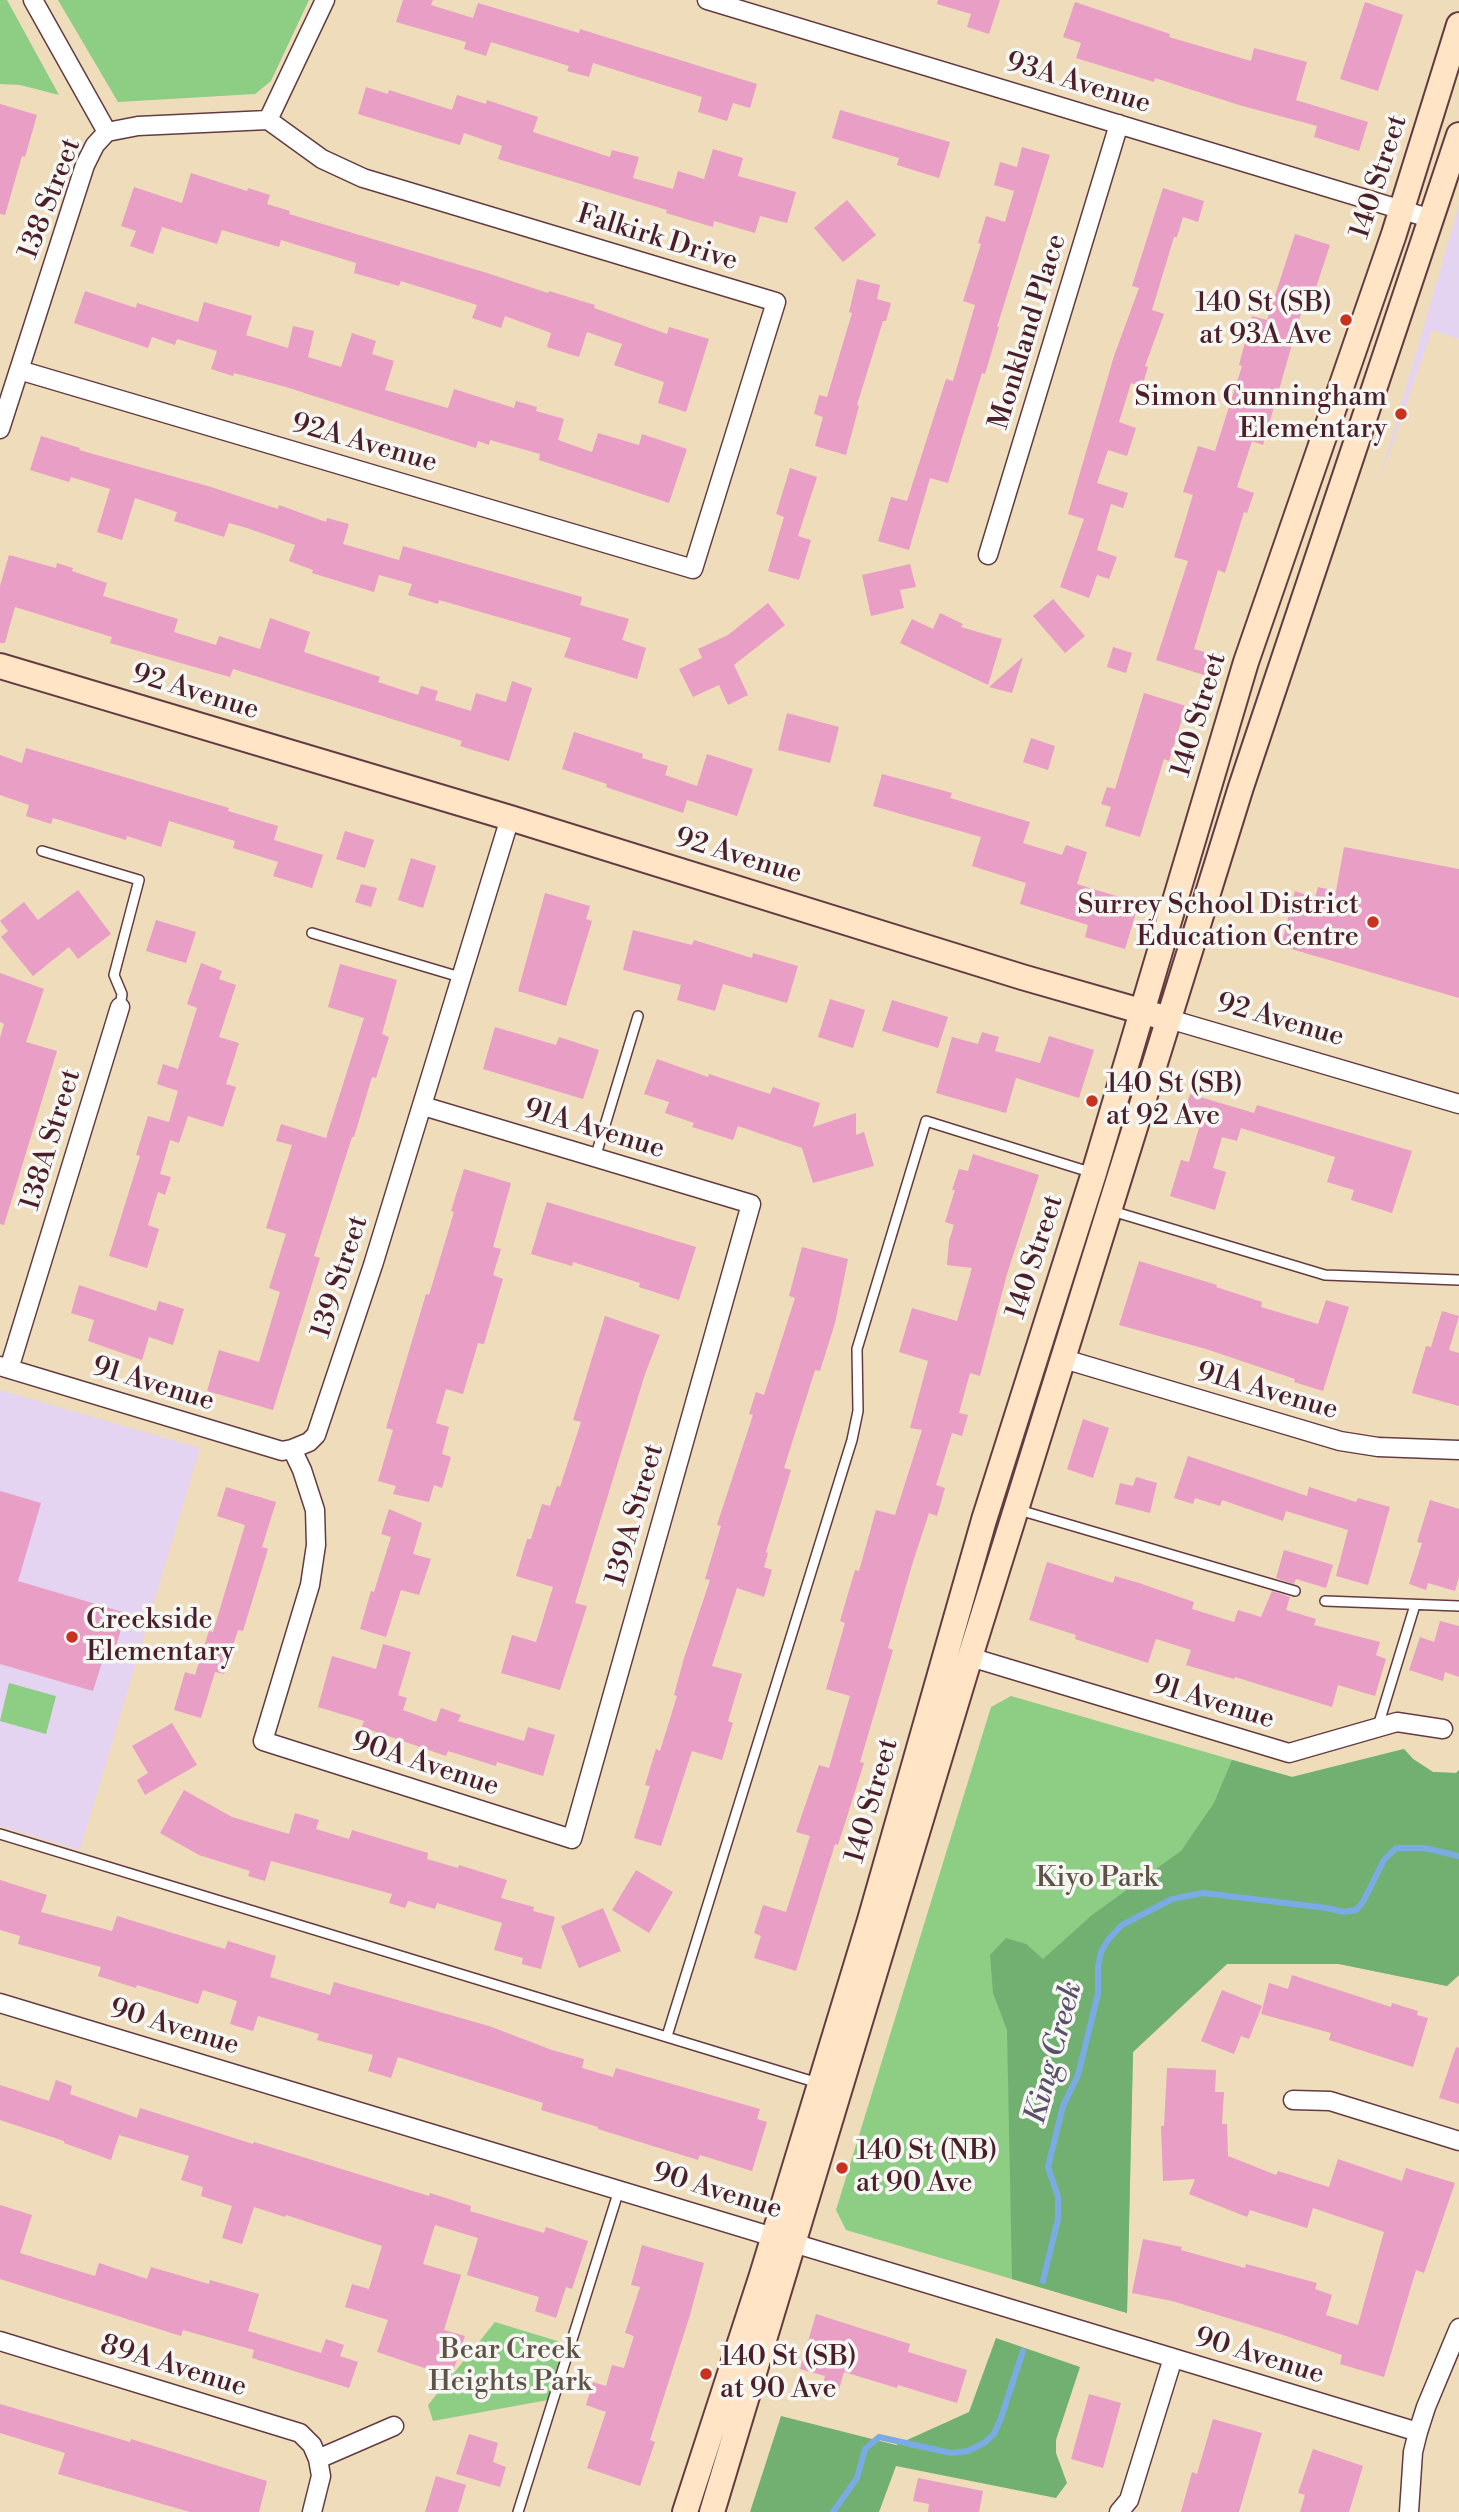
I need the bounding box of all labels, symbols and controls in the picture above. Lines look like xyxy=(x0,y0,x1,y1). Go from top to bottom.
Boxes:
street label: 93A Avenue xyxy=(1002,46,1154,122)
street label: 140 Street xyxy=(1344,111,1416,243)
street label: 138 Street xyxy=(13,134,89,264)
street label: Falkirk Drive xyxy=(573,199,741,279)
street label: Monkland Place xyxy=(983,230,1075,434)
place label: 140 St (SB) at 93A Ave xyxy=(1195,287,1332,353)
marker: 140 St (SB) at 93A Ave xyxy=(1338,312,1354,328)
place label: Simon Cunningham Elementary xyxy=(1135,381,1387,447)
marker: Simon Cunningham Elementary xyxy=(1393,406,1409,422)
street label: 92A Avenue xyxy=(287,407,441,481)
street label: 140 Street xyxy=(1165,649,1235,781)
street label: 92 Avenue xyxy=(127,658,263,728)
street label: 92 Avenue xyxy=(670,822,806,892)
place label: Surrey School District Education Centre xyxy=(1077,889,1359,955)
marker: Surrey School District Education Centre xyxy=(1365,914,1381,930)
street label: 92 Avenue xyxy=(1212,987,1348,1055)
street label: 138A Street xyxy=(15,1065,89,1215)
place label: 140 St (SB) at 92 Ave xyxy=(1106,1068,1243,1134)
street label: 91A Avenue xyxy=(520,1093,668,1167)
marker: 140 St (SB) at 92 Ave xyxy=(1084,1093,1100,1109)
street label: 140 Street xyxy=(1000,1191,1072,1323)
street label: 139 Street xyxy=(306,1212,376,1342)
street label: 91 Avenue xyxy=(88,1350,218,1420)
street label: 91A Avenue xyxy=(1192,1356,1342,1428)
street label: 139A Street xyxy=(600,1440,672,1590)
place label: Creekside Elementary xyxy=(86,1604,234,1670)
marker: Creekside Elementary xyxy=(64,1629,80,1645)
street label: 91 Avenue xyxy=(1148,1668,1278,1738)
street label: 90A Avenue xyxy=(347,1725,503,1805)
street label: 140 Street xyxy=(839,1735,907,1867)
park label: Kiyo Park xyxy=(1036,1862,1158,1896)
water label: King Creek xyxy=(1019,1978,1091,2128)
street label: 90 Avenue xyxy=(105,1992,243,2064)
place label: 140 St (NB) at 90 Ave xyxy=(856,2135,998,2201)
street label: 90 Avenue xyxy=(648,2156,786,2228)
marker: 140 St (NB) at 90 Ave xyxy=(834,2160,850,2176)
street label: 90 Avenue xyxy=(1190,2321,1328,2393)
street label: 89A Avenue xyxy=(96,2329,250,2405)
park label: Bear Creek Heights Park xyxy=(428,2334,592,2400)
place label: 140 St (SB) at 90 Ave xyxy=(720,2341,857,2407)
marker: 140 St (SB) at 90 Ave xyxy=(698,2366,714,2382)

